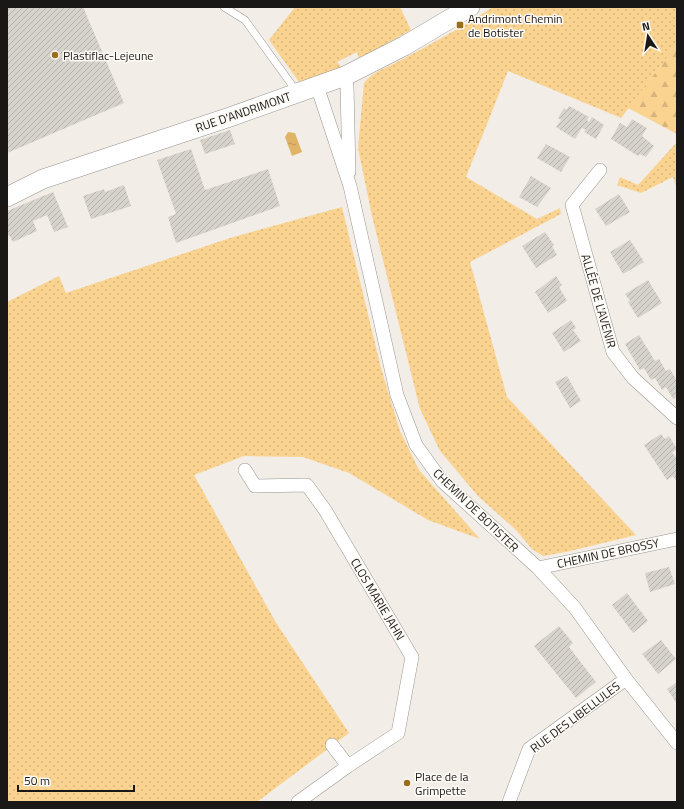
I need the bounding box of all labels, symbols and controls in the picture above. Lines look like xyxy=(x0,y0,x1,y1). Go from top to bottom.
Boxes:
place label: Andrimont Chemin de Botister xyxy=(468,9,563,42)
north arrow xyxy=(628,16,668,56)
text: N xyxy=(641,18,651,35)
marker: Andrimont Chemin de Botister xyxy=(455,20,465,30)
place label: Plastiflac-Lejeune xyxy=(63,46,153,65)
marker: Plastiflac-Lejeune xyxy=(50,50,60,60)
street label: RUE D'ANDRIMONT xyxy=(193,87,294,137)
street label: ALLÉE DE L'AVENIR xyxy=(576,252,622,350)
street label: CHEMIN DE BOTISTER xyxy=(429,464,523,556)
street label: CHEMIN DE BROSSY xyxy=(555,533,661,573)
street label: CLOS MARIE JAHN xyxy=(346,554,410,644)
street label: RUE DES LIBELLULES xyxy=(526,677,624,757)
scale bar xyxy=(18,767,134,793)
place label: Place de la Grimpette xyxy=(415,767,469,800)
text: 50 m xyxy=(24,771,50,790)
marker: Place de la Grimpette xyxy=(402,778,412,788)

